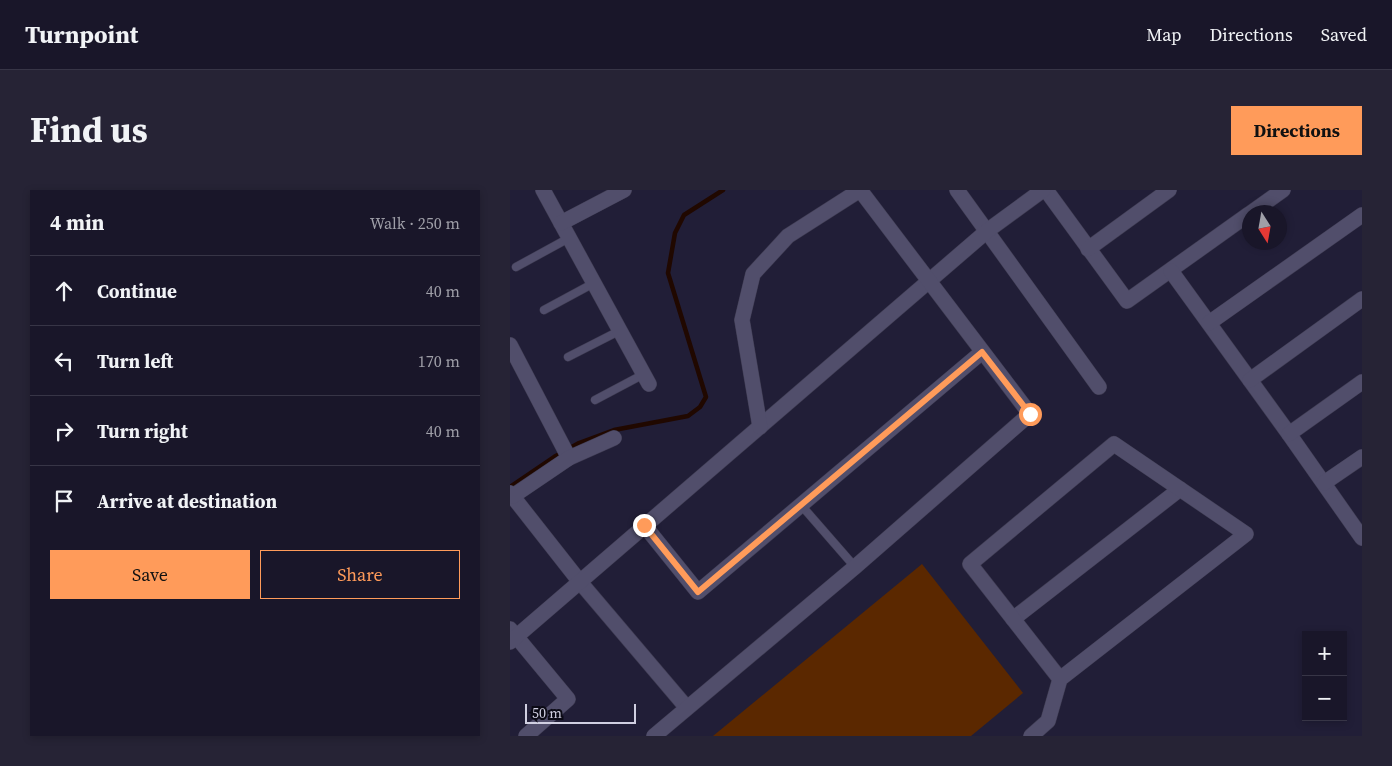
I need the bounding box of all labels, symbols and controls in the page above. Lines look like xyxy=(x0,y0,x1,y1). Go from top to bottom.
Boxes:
text: Turnpoint xyxy=(25,18,138,51)
text: Map xyxy=(1146,22,1182,47)
text: Directions xyxy=(1210,22,1293,47)
text: Saved xyxy=(1321,22,1367,47)
text: Find us xyxy=(30,106,148,154)
button: Directions xyxy=(1231,106,1362,155)
north arrow xyxy=(1242,205,1287,250)
text: 4 min xyxy=(50,208,105,237)
text: Walk · 250 m xyxy=(370,212,460,234)
icon: ahead xyxy=(50,277,78,305)
text: Continue xyxy=(97,278,177,304)
text: 40 m xyxy=(426,280,460,302)
icon: left xyxy=(50,347,78,375)
text: Turn left xyxy=(97,348,173,374)
text: 170 m xyxy=(418,350,460,372)
route start xyxy=(1019,403,1042,426)
icon: right xyxy=(50,417,78,445)
text: Turn right xyxy=(97,418,188,444)
text: 40 m xyxy=(426,420,460,442)
icon: arrive xyxy=(50,487,78,515)
text: Arrive at destination xyxy=(97,488,277,514)
route end xyxy=(633,514,656,537)
button: Save xyxy=(50,550,250,599)
button: Share xyxy=(260,550,460,599)
map controls xyxy=(1302,631,1347,721)
button: + xyxy=(1302,631,1347,676)
button: − xyxy=(1302,676,1347,721)
scale bar xyxy=(525,701,636,724)
text: 50 m xyxy=(532,703,562,723)

